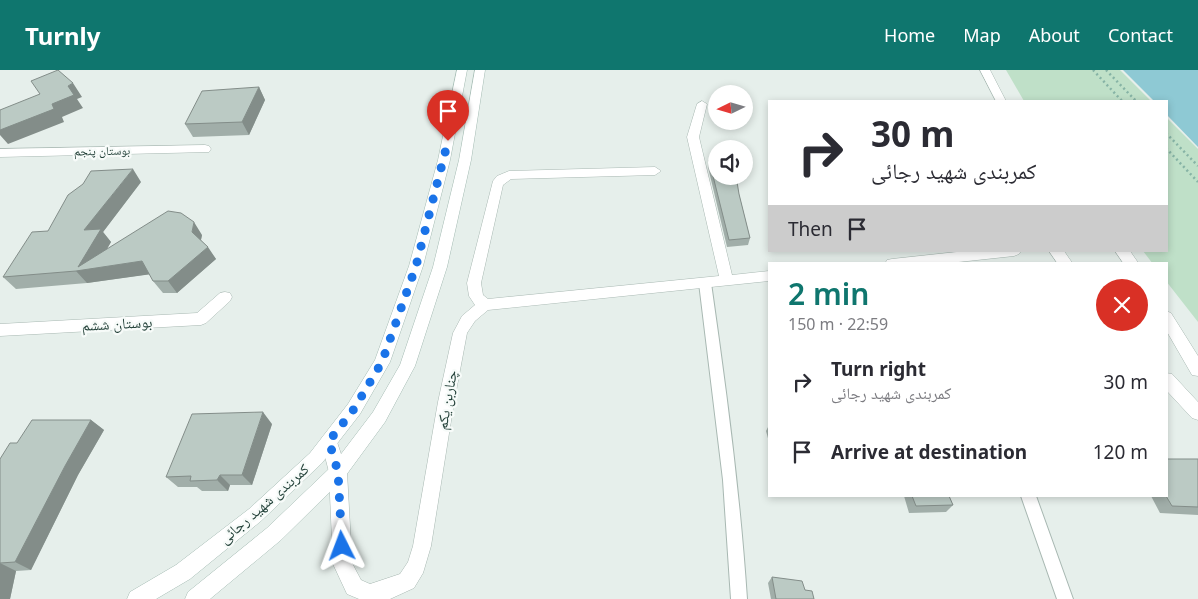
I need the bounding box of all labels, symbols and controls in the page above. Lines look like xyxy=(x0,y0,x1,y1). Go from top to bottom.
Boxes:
text: Turnly xyxy=(25,19,100,52)
text: Home xyxy=(884,23,935,47)
text: Map xyxy=(963,23,1001,47)
text: About xyxy=(1029,23,1080,47)
text: Contact xyxy=(1108,23,1173,47)
north arrow xyxy=(708,85,752,130)
map controls xyxy=(708,85,753,185)
pin xyxy=(427,90,469,141)
icon: arrive xyxy=(434,97,462,125)
text: 30 m xyxy=(871,110,954,157)
icon: right xyxy=(788,120,853,185)
button: sound xyxy=(708,140,753,185)
street label: بوستان پنجم xyxy=(74,142,130,159)
text: کمربندی شهید رجائی xyxy=(871,155,1036,185)
icon: arrive xyxy=(843,215,871,243)
text: Then xyxy=(788,216,833,242)
text: 2 min xyxy=(788,273,869,314)
button: close xyxy=(1096,279,1148,331)
street label: بوستان ششم xyxy=(81,311,153,336)
text: 150 m · 22:59 xyxy=(788,313,888,335)
text: Turn right xyxy=(831,356,926,382)
street label: چناربن یکم xyxy=(431,368,462,431)
icon: right xyxy=(788,368,816,396)
text: 30 m xyxy=(1104,369,1148,395)
text: کمربندی شهید رجائی xyxy=(831,382,951,404)
icon: arrive xyxy=(788,438,816,466)
text: Arrive at destination xyxy=(831,439,1027,465)
text: 120 m xyxy=(1093,439,1148,465)
street label: کمربندی شهید رجائی xyxy=(214,459,313,549)
position arrow xyxy=(315,519,367,571)

